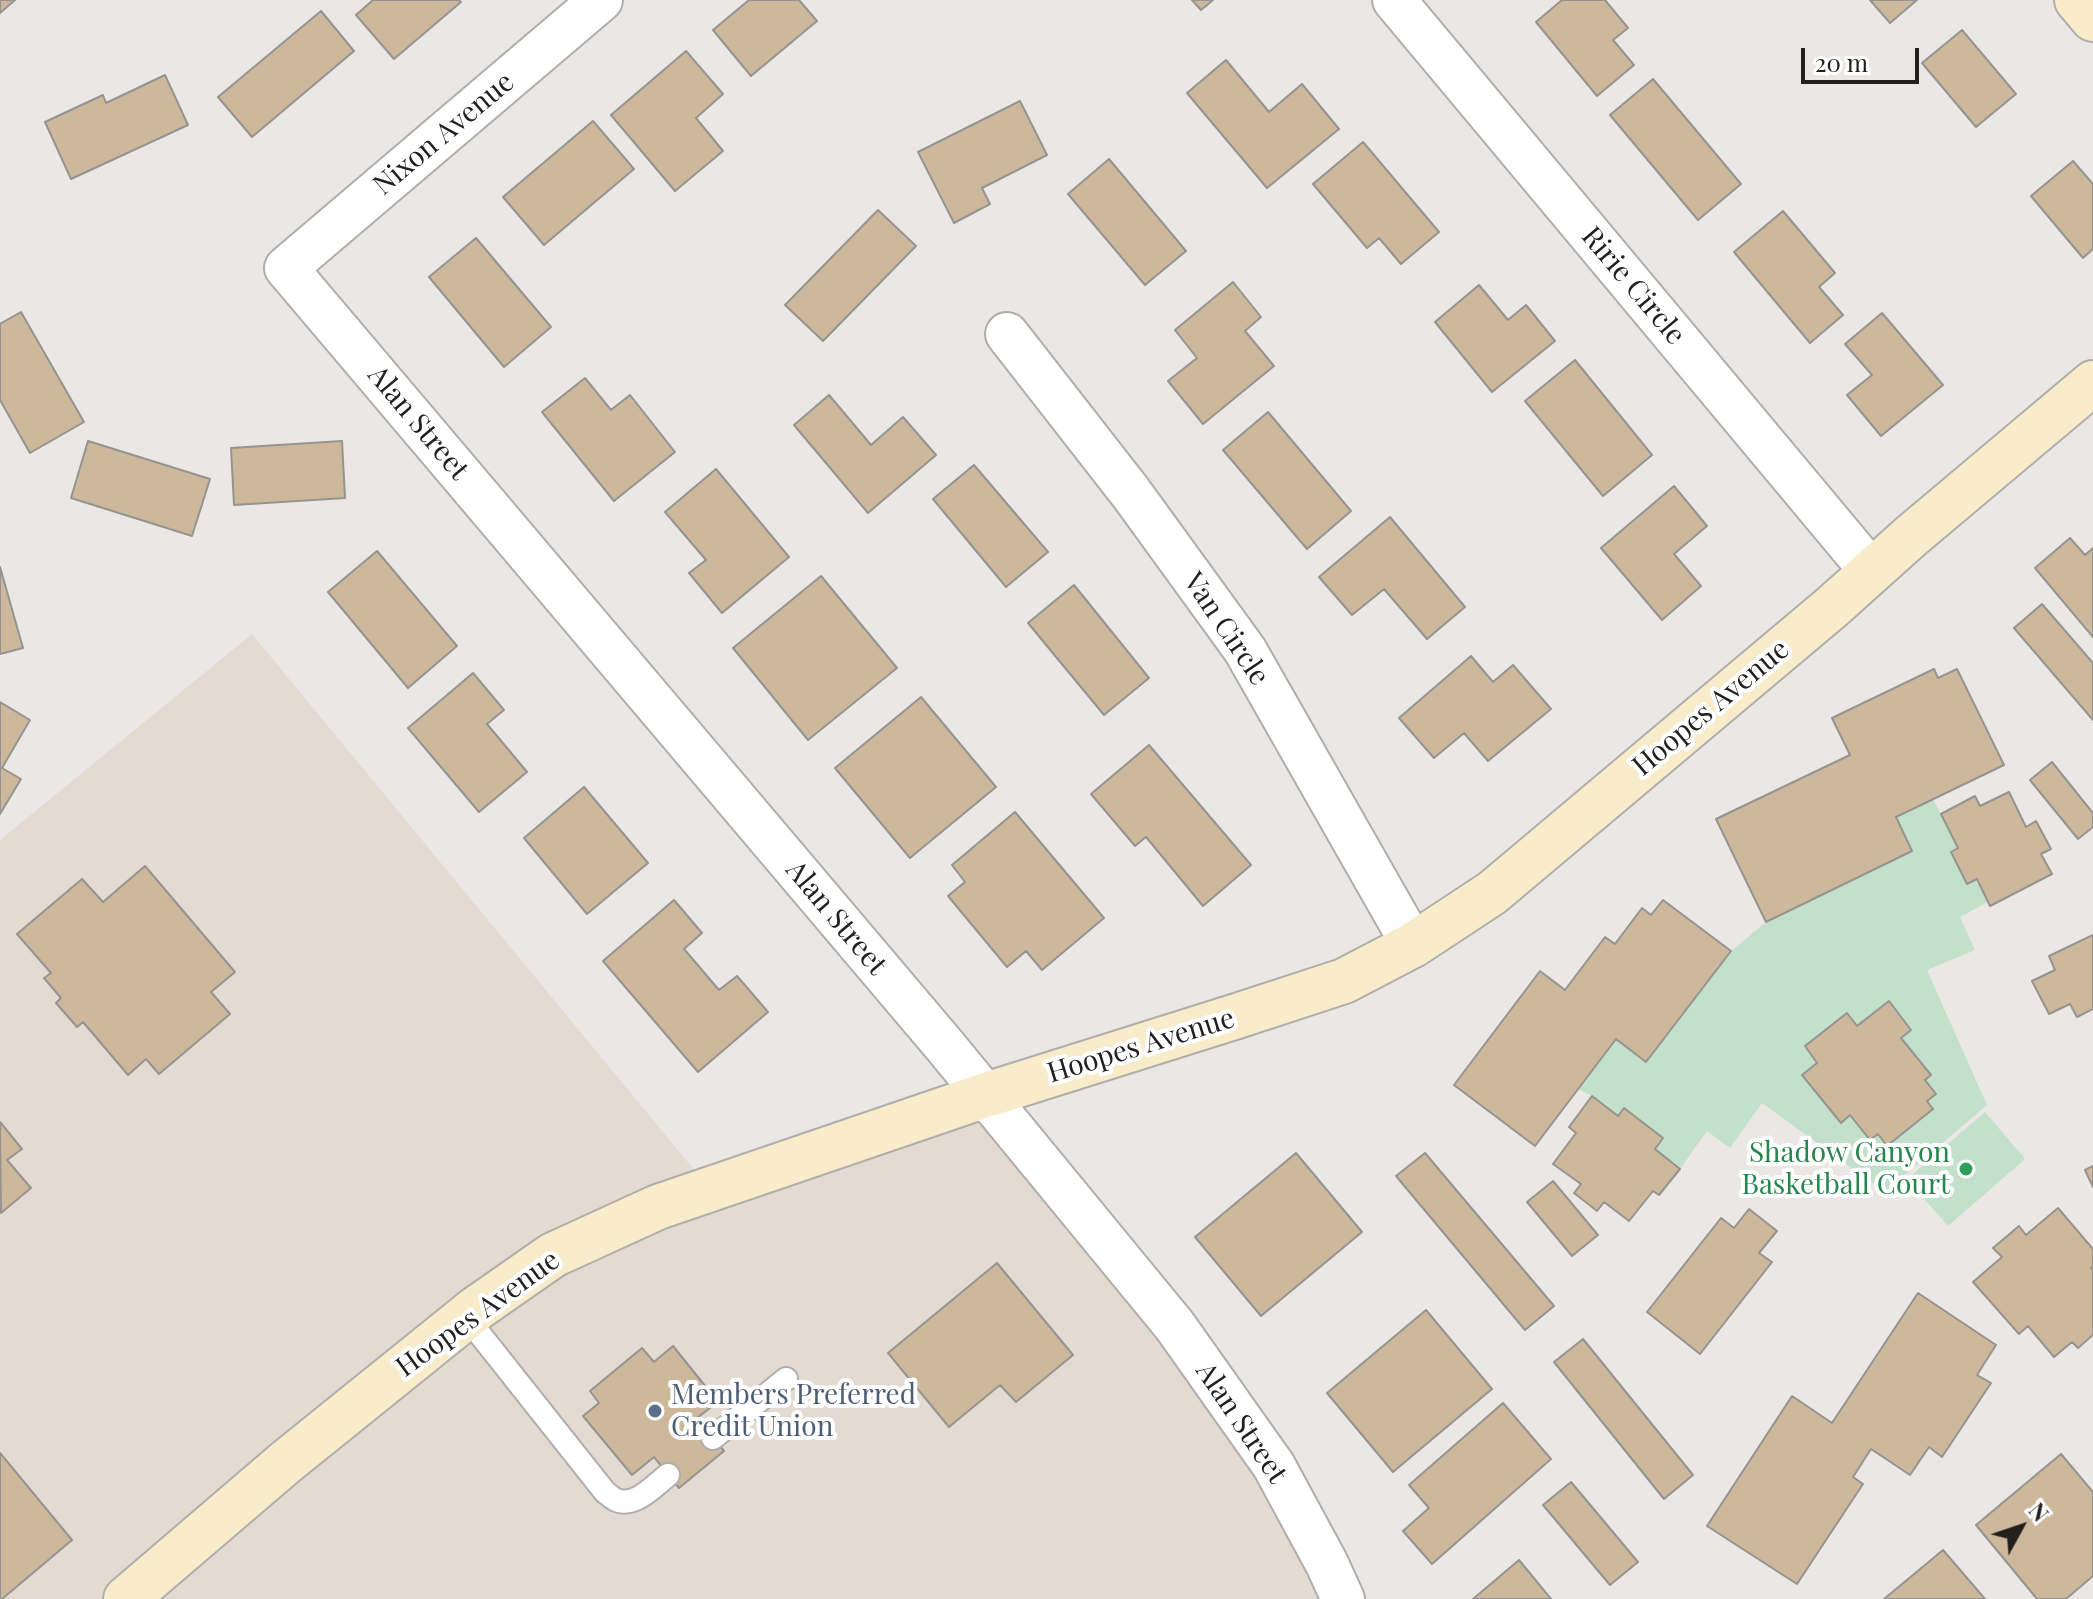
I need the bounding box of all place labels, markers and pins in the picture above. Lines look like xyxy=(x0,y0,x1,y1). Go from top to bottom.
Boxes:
place label: Shadow Canyon Basketball Court xyxy=(1741,1136,1950,1202)
marker: Shadow Canyon Basketball Court xyxy=(1957,1160,1975,1178)
place label: Members Preferred Credit Union xyxy=(671,1378,916,1444)
marker: Members Preferred Credit Union xyxy=(646,1402,664,1420)

